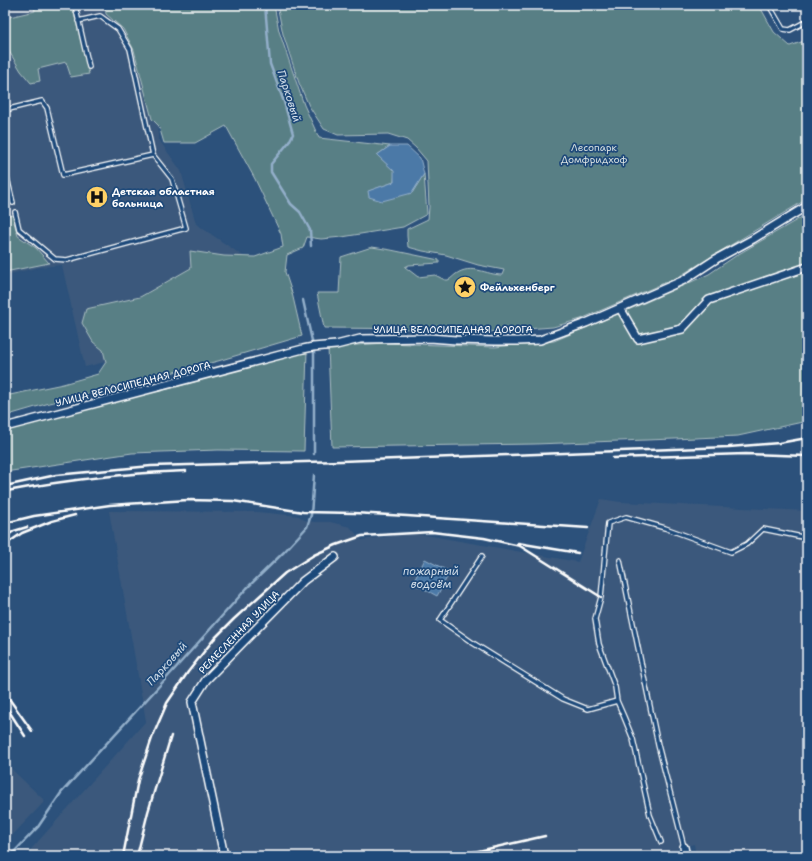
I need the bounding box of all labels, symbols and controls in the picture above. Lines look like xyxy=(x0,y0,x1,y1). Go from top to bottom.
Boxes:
water label: Парковый xyxy=(274,68,304,124)
park label: Лесопарк Домфридхоф xyxy=(561,141,628,166)
hospital icon: Детская областная больница xyxy=(84,184,110,210)
place label: Детская областная больница xyxy=(112,185,215,210)
place icon: Фейльхенберг xyxy=(452,274,478,300)
place label: Фейльхенберг xyxy=(480,281,556,294)
street label: УЛИЦА ВЕЛОСИПЕДНАЯ ДОРОГА xyxy=(373,323,533,336)
street label: УЛИЦА ВЕЛОСИПЕДНАЯ ДОРОГА xyxy=(54,358,212,410)
water label: пожарный водоём xyxy=(403,564,459,592)
street label: РЕМЕСЛЕННАЯ УЛИЦА xyxy=(196,587,282,677)
water label: Парковый xyxy=(143,639,191,689)

